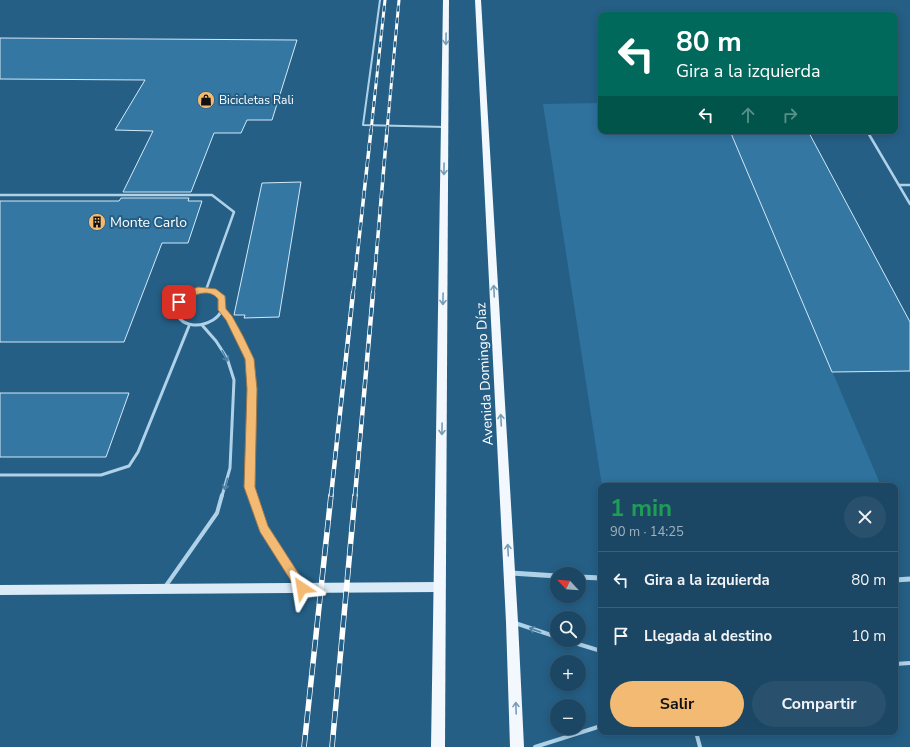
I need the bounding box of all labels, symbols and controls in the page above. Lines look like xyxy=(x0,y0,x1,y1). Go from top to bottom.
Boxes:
text: 80 m xyxy=(676,23,742,61)
icon: left xyxy=(610,28,662,80)
one-way arrow xyxy=(442,32,450,45)
text: Gira a la izquierda xyxy=(676,59,820,83)
shop icon: Bicicletas Rali xyxy=(196,90,216,110)
place label: Bicicletas Rali xyxy=(219,92,294,108)
icon: left xyxy=(695,104,717,126)
icon: ahead xyxy=(737,104,759,126)
icon: right xyxy=(779,104,801,126)
one-way arrow xyxy=(441,162,448,175)
building icon: Monte Carlo xyxy=(87,212,107,232)
place label: Monte Carlo xyxy=(110,213,187,232)
pin xyxy=(162,285,196,319)
one-way arrow xyxy=(490,285,497,298)
icon: arrive xyxy=(168,291,190,313)
one-way arrow xyxy=(439,292,447,305)
street label: Avenida Domingo Díaz xyxy=(471,301,498,446)
one-way arrow xyxy=(222,350,229,362)
one-way arrow xyxy=(497,414,505,427)
one-way arrow xyxy=(438,422,446,435)
one-way arrow xyxy=(221,477,229,490)
text: 1 min xyxy=(610,492,672,524)
button: close xyxy=(844,496,886,538)
text: 90 m · 14:25 xyxy=(610,523,684,541)
one-way arrow xyxy=(505,544,512,557)
position arrow xyxy=(281,567,323,609)
north arrow xyxy=(550,567,586,603)
map controls xyxy=(550,567,586,735)
icon: left xyxy=(610,569,632,591)
text: Gira a la izquierda xyxy=(644,570,770,590)
text: 80 m xyxy=(851,570,886,590)
button: search xyxy=(550,611,586,647)
icon: arrive xyxy=(610,625,632,647)
one-way arrow xyxy=(528,626,541,633)
text: Llegada al destino xyxy=(644,626,772,646)
text: 10 m xyxy=(851,626,886,646)
button: + xyxy=(550,655,586,691)
button: Salir xyxy=(610,681,744,727)
button: Compartir xyxy=(752,681,886,727)
button: − xyxy=(550,699,586,735)
one-way arrow xyxy=(512,702,519,715)

